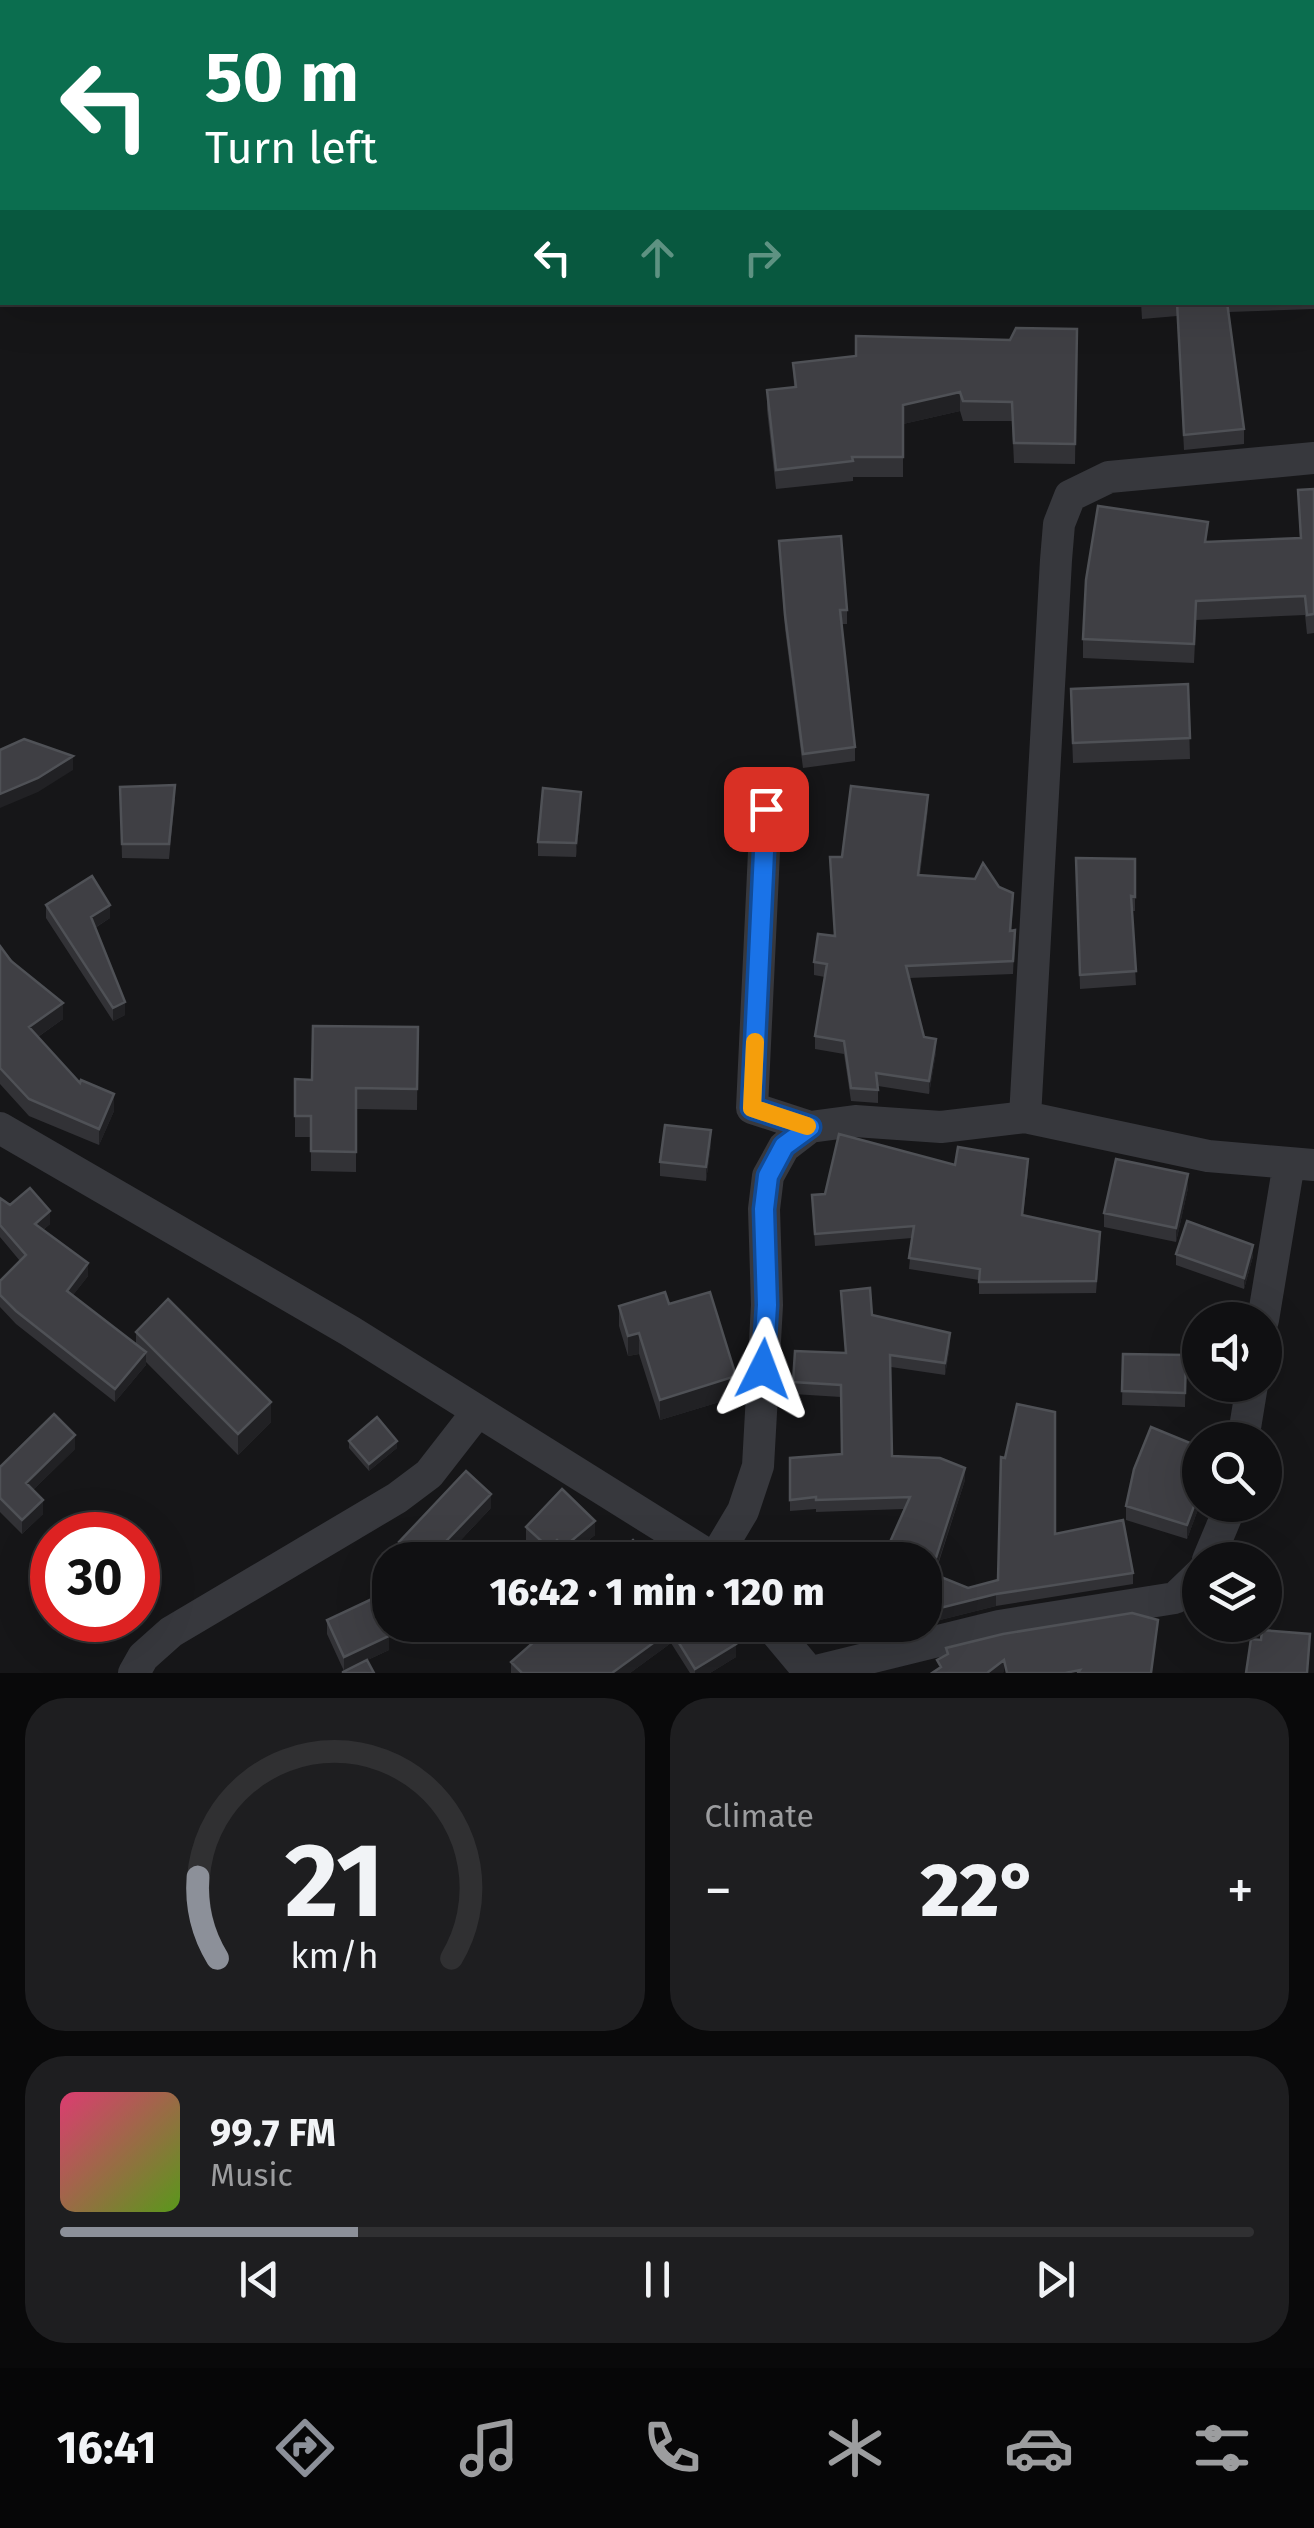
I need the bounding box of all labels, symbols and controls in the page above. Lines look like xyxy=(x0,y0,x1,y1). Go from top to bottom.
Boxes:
text: 50 m xyxy=(205,36,359,120)
icon: left xyxy=(40,40,170,170)
text: Turn left xyxy=(205,121,377,175)
icon: left xyxy=(525,230,580,285)
icon: ahead xyxy=(630,230,685,285)
icon: right xyxy=(735,230,790,285)
pin xyxy=(724,767,809,852)
icon: arrive xyxy=(739,782,794,837)
map controls xyxy=(1182,1302,1282,1642)
button: sound xyxy=(1182,1302,1282,1402)
position arrow xyxy=(711,1317,815,1421)
button: search xyxy=(1182,1422,1282,1522)
speed limit sign: 30 xyxy=(30,1512,160,1642)
button: layers xyxy=(1182,1542,1282,1642)
text: 16:42 · 1 min · 120 m xyxy=(490,1569,824,1615)
text: Climate xyxy=(705,1797,814,1835)
text: 21 xyxy=(285,1819,385,1944)
text: 22° xyxy=(921,1846,1038,1936)
text: − xyxy=(705,1858,732,1924)
text: + xyxy=(1227,1858,1254,1924)
text: km/h xyxy=(291,1935,379,1977)
text: 99.7 FM xyxy=(210,2110,336,2156)
text: Music xyxy=(210,2156,293,2194)
icon: previous xyxy=(232,2252,287,2307)
icon: pause xyxy=(630,2252,685,2307)
icon: next xyxy=(1028,2252,1083,2307)
icon: directions xyxy=(270,2413,340,2483)
icon: music xyxy=(454,2413,524,2483)
icon: phone xyxy=(637,2413,707,2483)
icon: climate xyxy=(820,2413,890,2483)
icon: car xyxy=(1004,2413,1074,2483)
icon: filters xyxy=(1187,2413,1257,2483)
text: 16:41 xyxy=(57,2421,157,2475)

